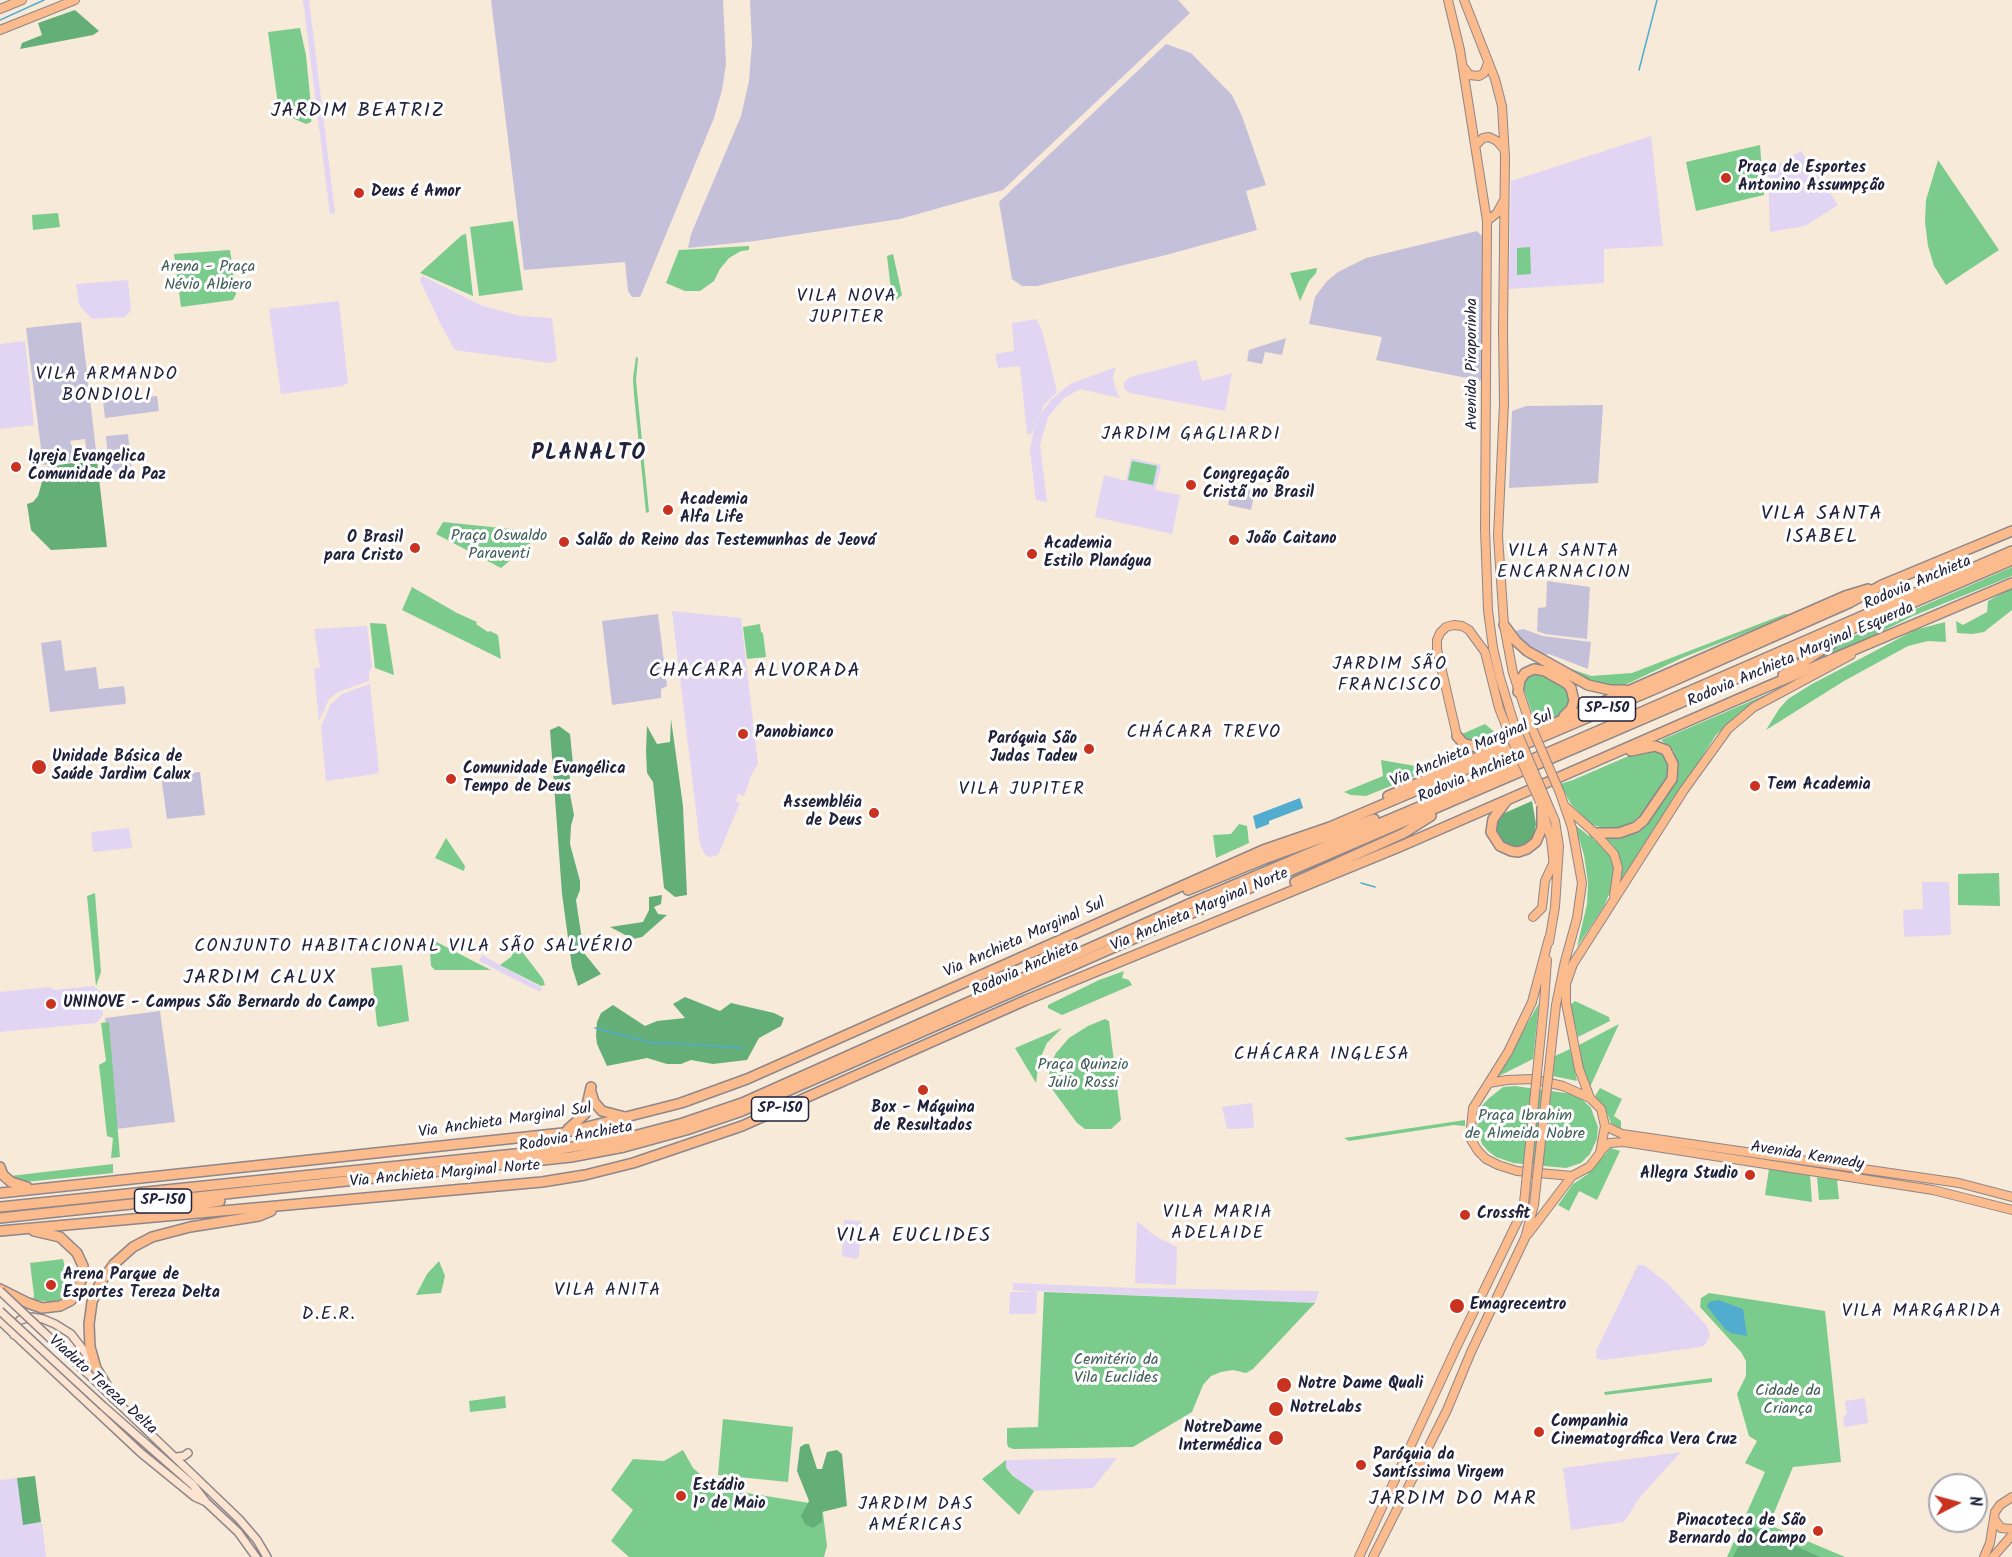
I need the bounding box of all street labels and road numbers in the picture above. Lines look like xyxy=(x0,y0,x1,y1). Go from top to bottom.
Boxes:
street label: Avenida Piraporinha xyxy=(1463,298,1483,430)
street label: Rodovia Anchieta xyxy=(1861,553,1975,615)
street label: Rodovia Anchieta Marginal Esquerda xyxy=(1685,599,1917,713)
road number: SP-150 xyxy=(1578,697,1636,721)
street label: Via Anchieta Marginal Sul xyxy=(1388,707,1556,793)
street label: Rodovia Anchieta xyxy=(1415,746,1529,808)
street label: Via Anchieta Marginal Norte xyxy=(1108,865,1292,957)
street label: Via Anchieta Marginal Sul xyxy=(941,895,1109,983)
street label: Rodovia Anchieta xyxy=(970,938,1082,1002)
road number: SP-150 xyxy=(752,1097,808,1121)
street label: Via Anchieta Marginal Sul xyxy=(417,1100,593,1144)
street label: Rodovia Anchieta xyxy=(518,1119,634,1157)
street label: Avenida Kennedy xyxy=(1749,1139,1865,1175)
street label: Via Anchieta Marginal Norte xyxy=(349,1157,541,1193)
road number: SP-150 xyxy=(134,1189,192,1213)
street label: Viaduto Tereza Delta xyxy=(44,1332,160,1440)

